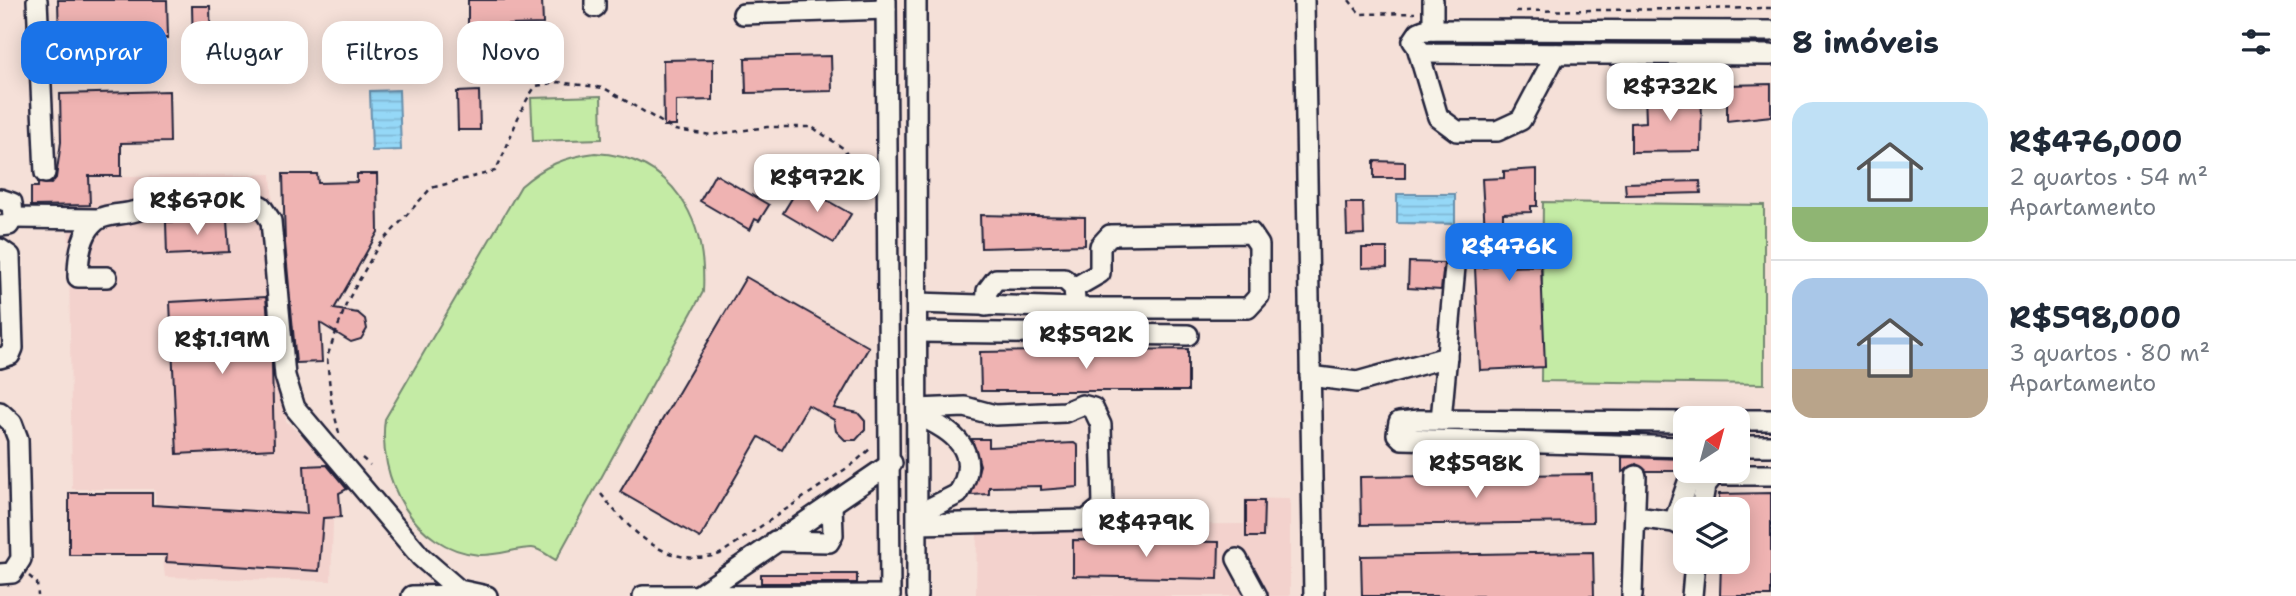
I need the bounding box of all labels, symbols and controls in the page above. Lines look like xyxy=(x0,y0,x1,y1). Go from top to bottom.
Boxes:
chip: Comprar xyxy=(21,21,167,84)
chip: Alugar xyxy=(181,21,308,84)
chip: Filtros xyxy=(322,21,443,84)
chip: Novo xyxy=(457,21,564,84)
text: 8 imóveis xyxy=(1792,22,1939,63)
icon: filters xyxy=(2237,23,2275,61)
pin: R$732K xyxy=(1613,64,1727,123)
text: R$732K xyxy=(1623,71,1717,101)
text: R$476,000 xyxy=(2009,121,2183,162)
icon: home xyxy=(1848,130,1932,214)
pin: R$972K xyxy=(760,154,874,214)
text: R$972K xyxy=(770,162,864,192)
text: 2 quartos · 54 m² xyxy=(2009,162,2208,192)
pin: R$670K xyxy=(140,177,254,237)
text: R$670K xyxy=(149,185,245,215)
text: Apartamento xyxy=(2009,192,2156,222)
pin: R$476K xyxy=(1452,224,1566,283)
text: R$476K xyxy=(1461,231,1557,261)
text: R$598,000 xyxy=(2009,297,2181,338)
icon: home xyxy=(1848,306,1932,390)
pin: R$592K xyxy=(1029,312,1143,371)
pin: R$1.19M xyxy=(157,316,287,376)
text: R$592K xyxy=(1039,319,1133,349)
text: R$1.19M xyxy=(174,324,270,354)
text: 3 quartos · 80 m² xyxy=(2009,338,2210,368)
text: Apartamento xyxy=(2009,368,2156,398)
north arrow xyxy=(1673,406,1750,483)
map controls xyxy=(1673,406,1750,574)
pin: R$598K xyxy=(1419,440,1533,500)
text: R$598K xyxy=(1429,448,1523,478)
button: layers xyxy=(1673,497,1750,574)
pin: R$479K xyxy=(1089,500,1203,559)
text: R$479K xyxy=(1098,507,1194,537)

